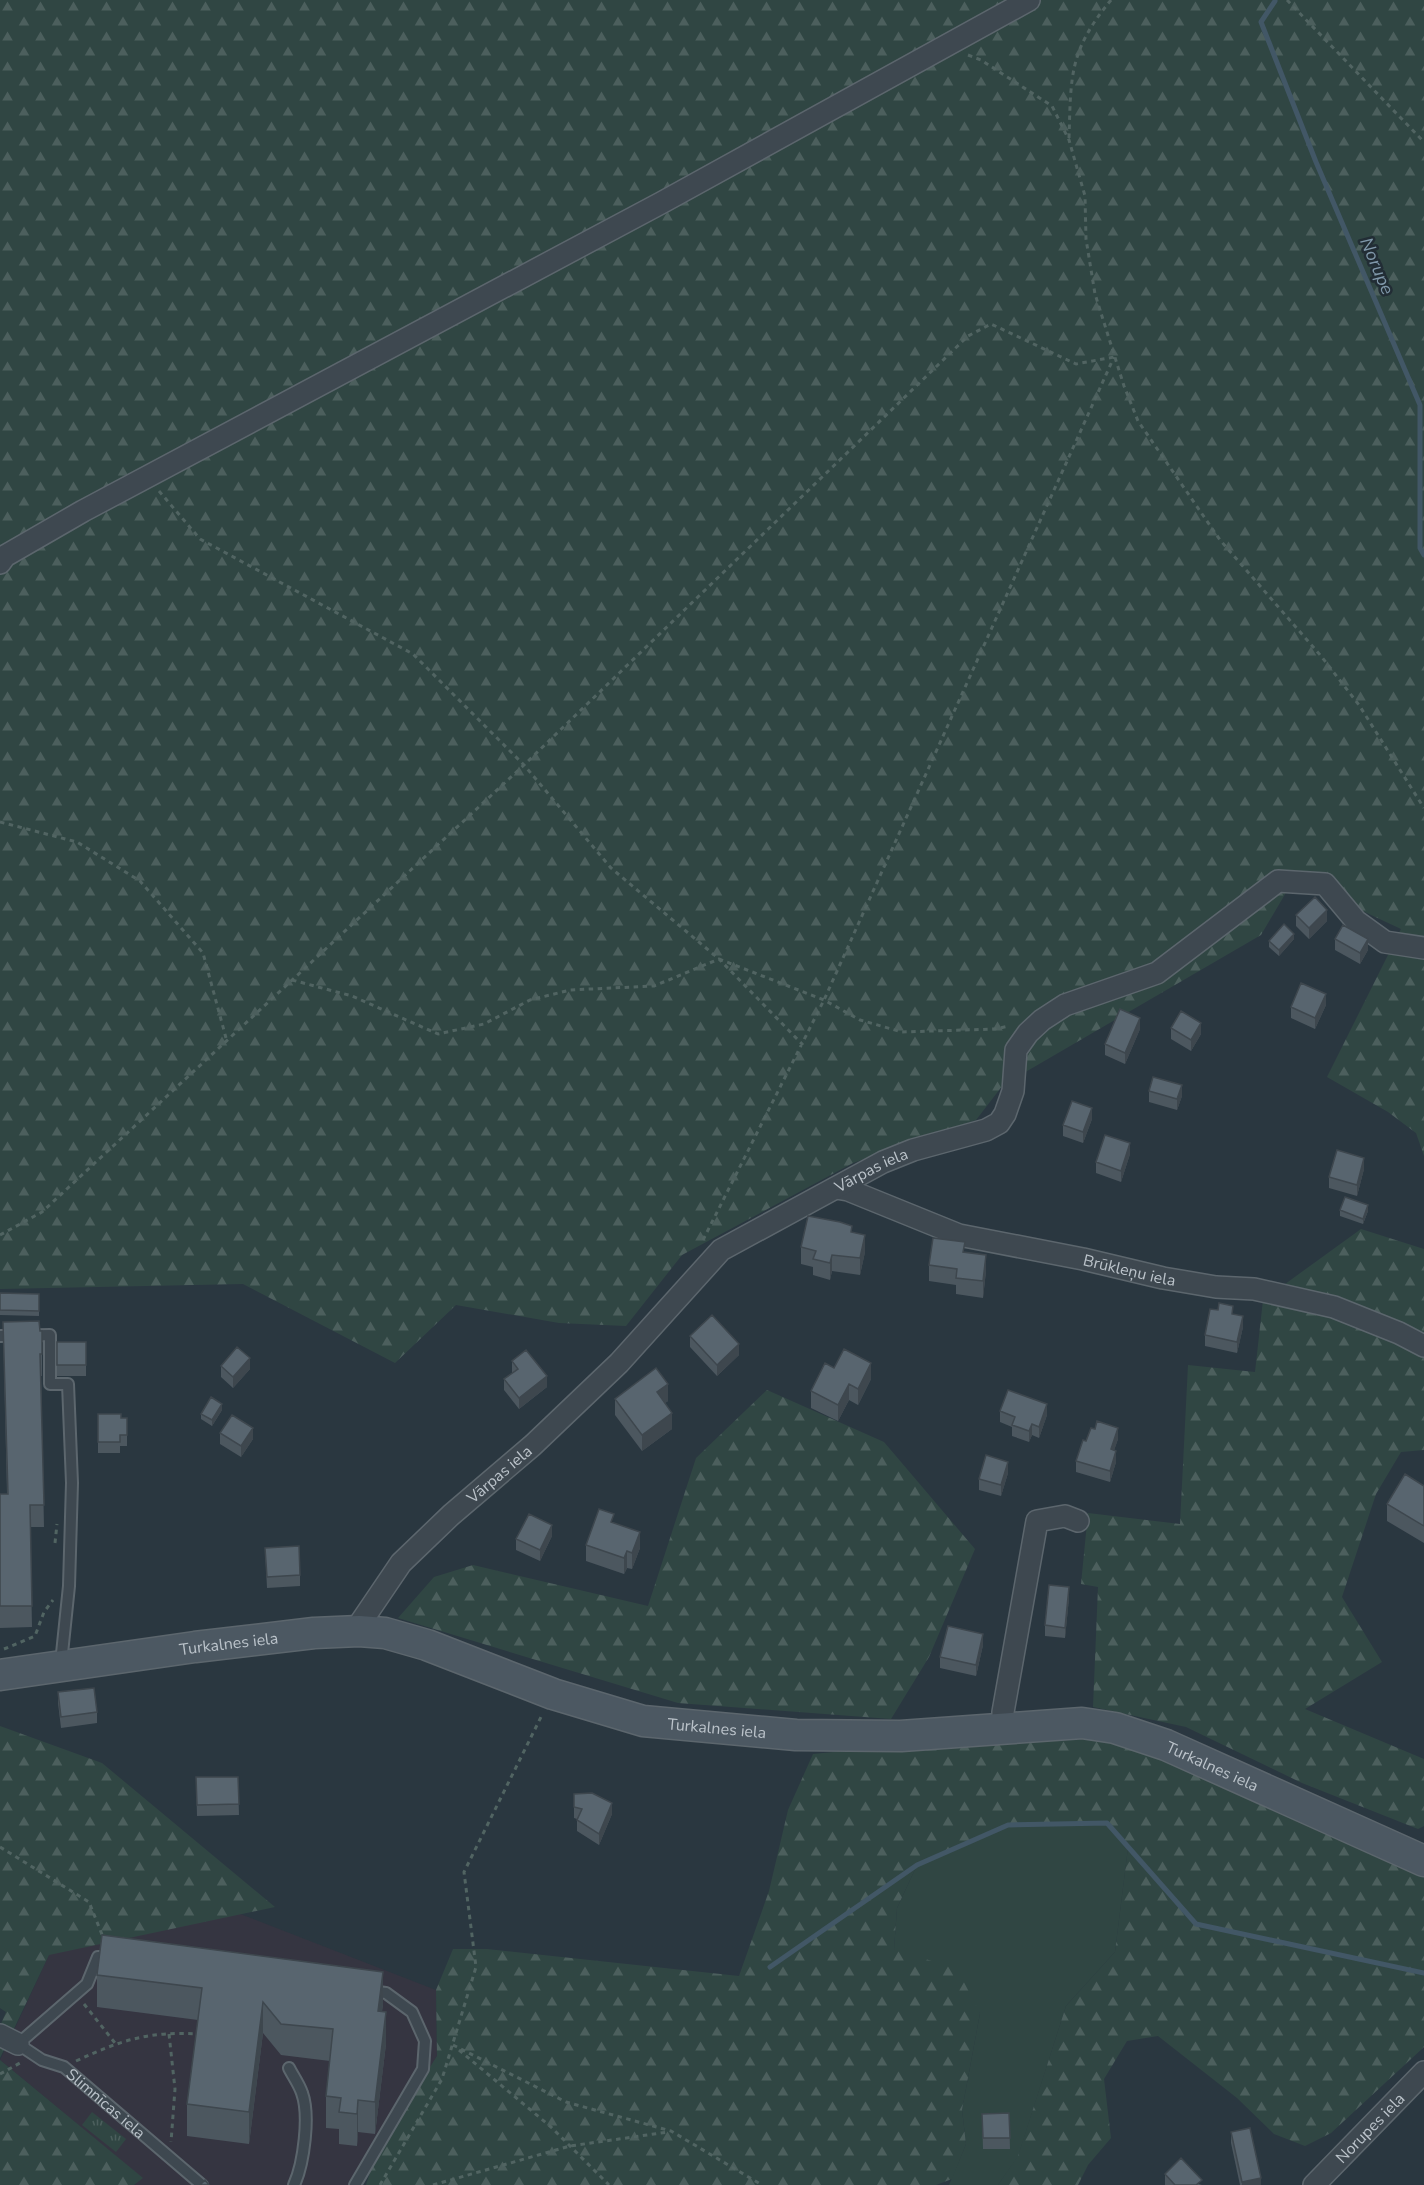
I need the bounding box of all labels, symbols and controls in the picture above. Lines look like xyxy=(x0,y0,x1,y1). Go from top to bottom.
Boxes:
water label: Norupe xyxy=(1354,234,1400,299)
street label: Vārpas iela xyxy=(830,1143,911,1199)
street label: Brūkleņu iela xyxy=(1081,1249,1177,1292)
street label: Vārpas iela xyxy=(462,1441,537,1510)
street label: Turkalnes iela xyxy=(178,1627,279,1661)
street label: Turkalnes iela xyxy=(666,1713,767,1744)
street label: Turkalnes iela xyxy=(1162,1736,1262,1797)
street label: Slimnīcas iela xyxy=(61,2064,150,2144)
street label: Norupes iela xyxy=(1331,2088,1410,2169)

